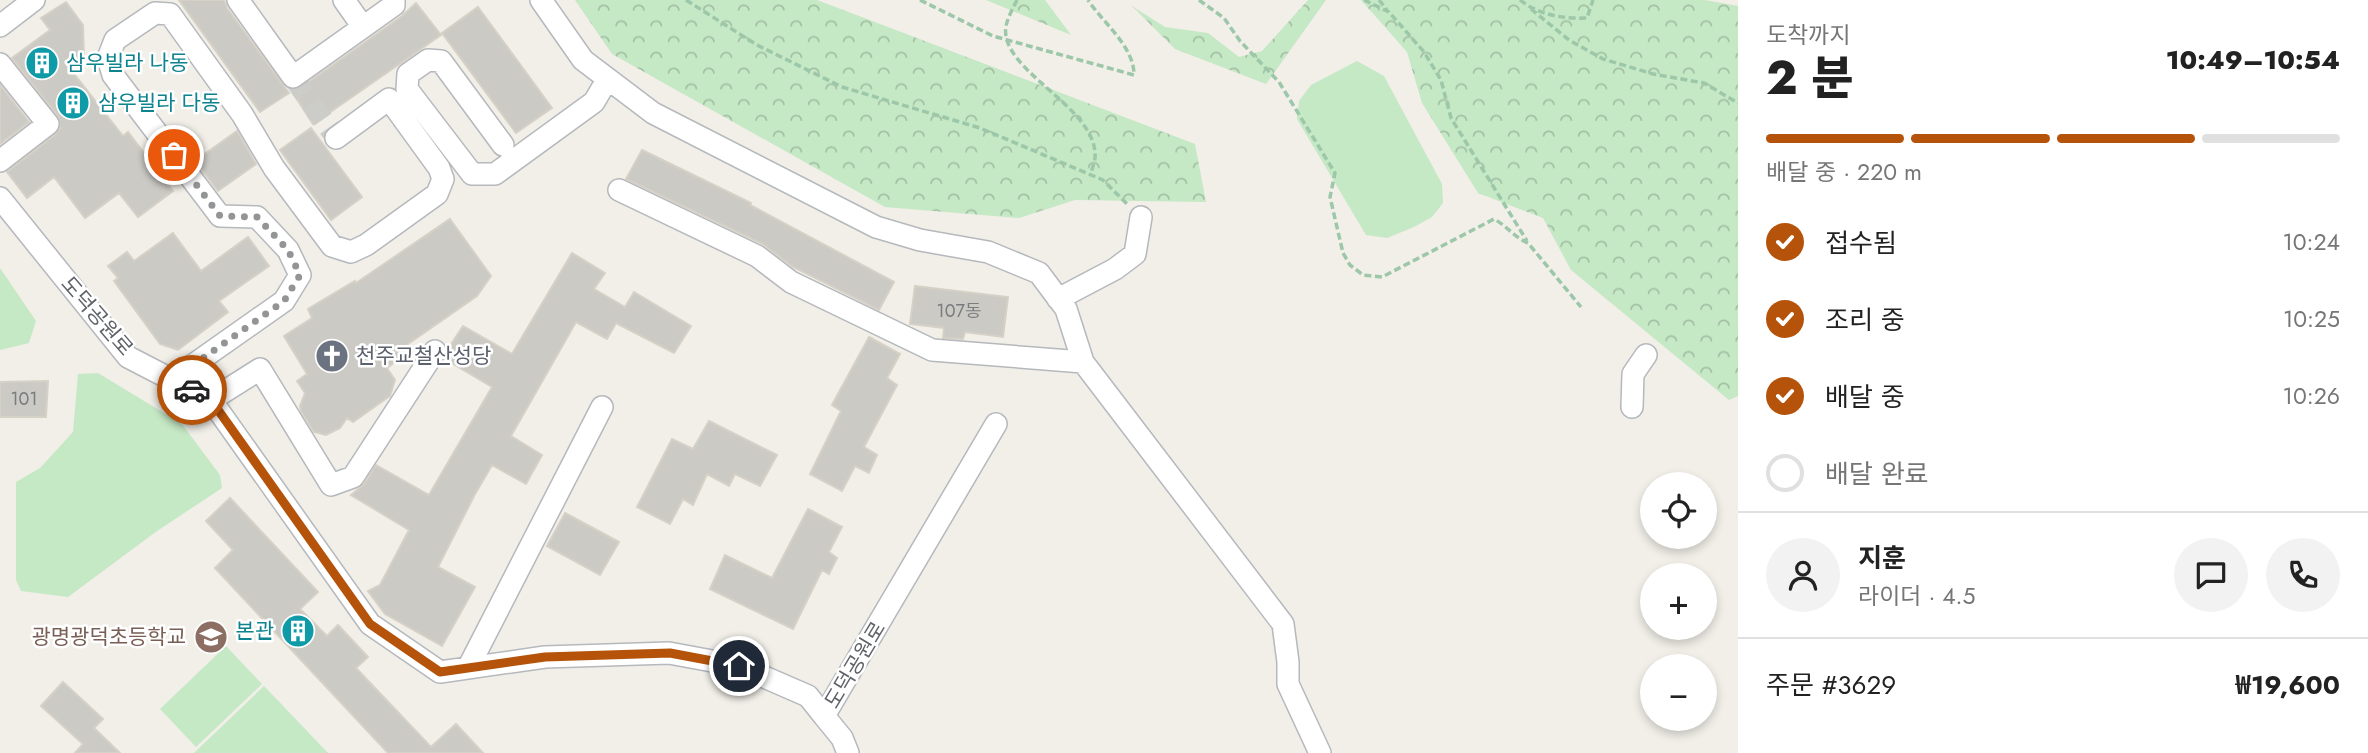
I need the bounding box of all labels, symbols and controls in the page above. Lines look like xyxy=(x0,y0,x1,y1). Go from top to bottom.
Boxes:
text: 도착까지 xyxy=(1766,18,1851,52)
text: 10:49–10:54 xyxy=(2166,41,2340,79)
building icon: 삼우빌라 나동 xyxy=(23,44,61,82)
text: 2 분 xyxy=(1766,45,1854,111)
place label: 삼우빌라 나동 xyxy=(66,48,188,78)
building icon: 삼우빌라 다동 xyxy=(54,84,92,122)
place label: 삼우빌라 다동 xyxy=(98,88,220,118)
pin xyxy=(144,125,204,185)
icon: bag xyxy=(155,136,193,174)
text: 배달 중 · 220 m xyxy=(1766,155,1922,189)
icon: check xyxy=(1766,223,1804,261)
text: 접수됨 xyxy=(1825,224,1897,262)
text: 10:24 xyxy=(2282,225,2340,259)
street label: 도덕공원로 xyxy=(54,270,140,362)
house number: 107동 xyxy=(937,298,981,324)
icon: check xyxy=(1766,300,1804,338)
text: 조리 중 xyxy=(1825,301,1905,339)
text: 10:25 xyxy=(2283,302,2340,336)
church icon: 천주교철산성당 xyxy=(313,337,351,375)
place label: 천주교철산성당 xyxy=(356,341,491,371)
courier xyxy=(157,355,227,425)
icon: car xyxy=(173,371,211,409)
icon: check xyxy=(1766,377,1804,415)
text: 배달 중 xyxy=(1825,378,1905,416)
text: 10:26 xyxy=(2283,379,2340,413)
house number: 101 xyxy=(11,386,38,412)
text: 배달 완료 xyxy=(1825,455,1928,493)
map controls xyxy=(1640,472,1717,731)
button: locate xyxy=(1640,472,1717,549)
button: person xyxy=(1766,538,1840,612)
button: chat xyxy=(2174,538,2248,612)
button: phone xyxy=(2266,538,2340,612)
text: 지훈 xyxy=(1858,539,1906,577)
button: + xyxy=(1640,563,1717,640)
text: 라이더 · 4.5 xyxy=(1858,579,1975,613)
building icon: 본관 xyxy=(279,612,317,650)
place label: 본관 xyxy=(235,616,274,646)
street label: 도덕공원로 xyxy=(817,616,893,714)
school or university icon: 광명광덕초등학교 xyxy=(192,618,230,656)
place label: 광명광덕초등학교 xyxy=(31,622,186,652)
pin xyxy=(709,636,769,696)
icon: home xyxy=(720,647,758,685)
button: − xyxy=(1640,654,1717,731)
text: 주문 #3629 xyxy=(1766,666,1896,704)
text: ₩19,600 xyxy=(2236,666,2340,704)

